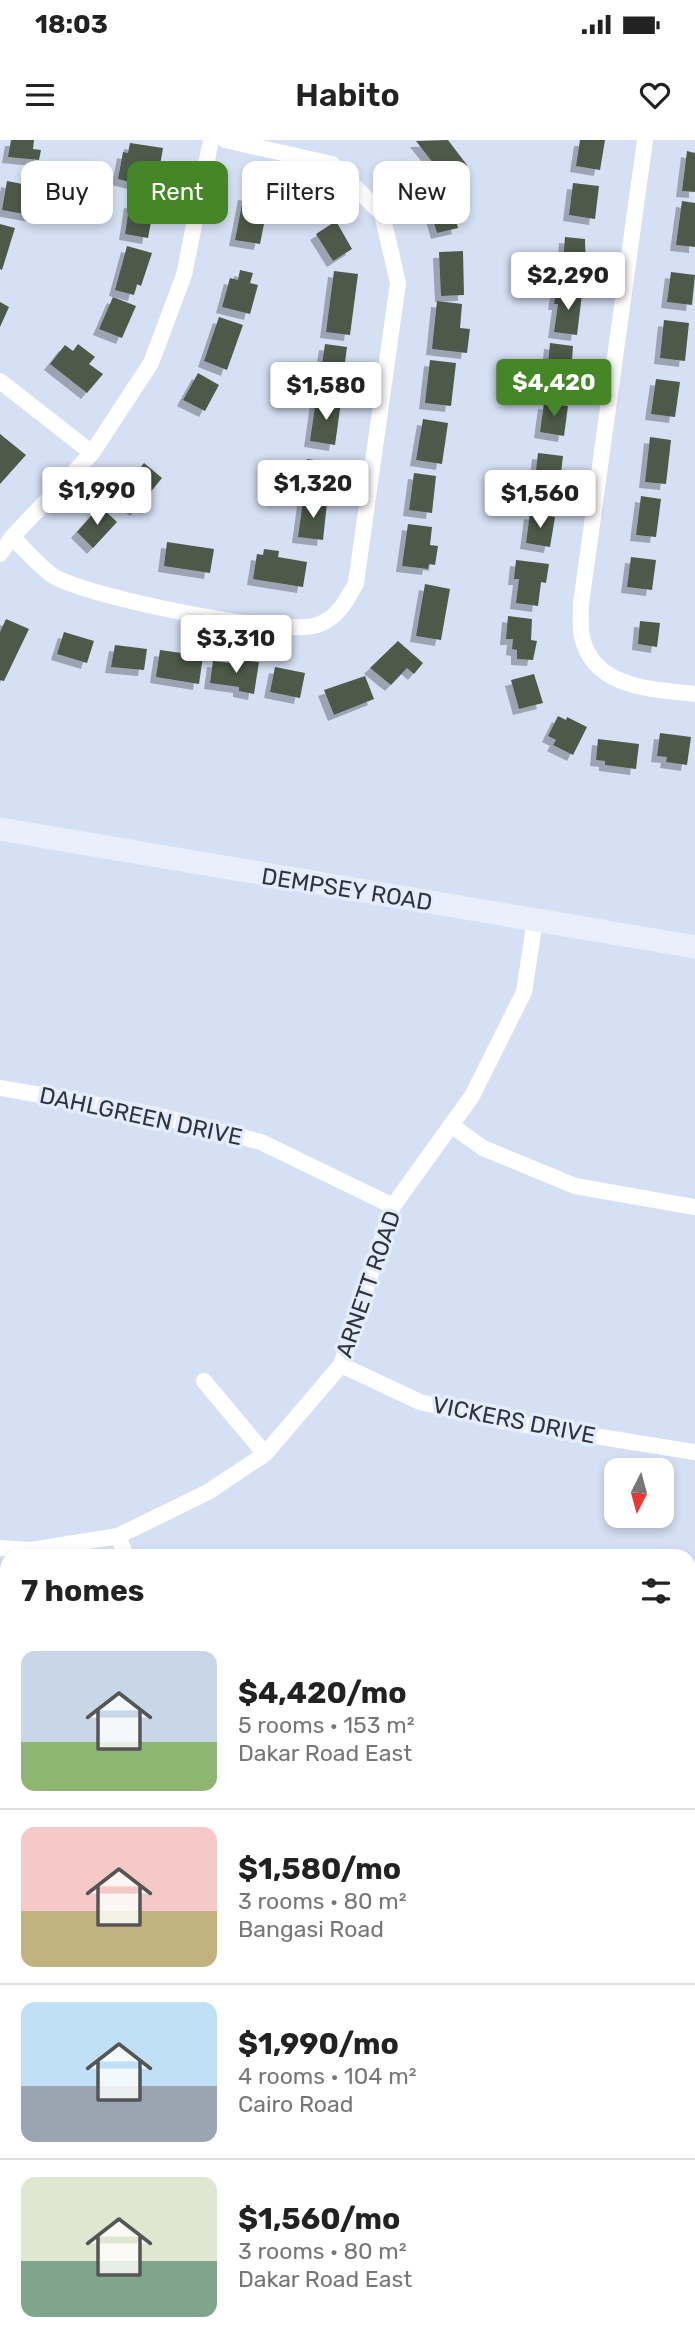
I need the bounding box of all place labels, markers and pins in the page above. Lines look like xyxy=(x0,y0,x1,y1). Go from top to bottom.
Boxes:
pin: $2,290 xyxy=(511,253,625,312)
pin: $4,420 xyxy=(497,359,611,419)
pin: $1,580 xyxy=(269,362,383,422)
pin: $1,320 xyxy=(256,460,370,520)
pin: $1,990 xyxy=(40,468,154,527)
pin: $1,560 xyxy=(483,470,597,530)
pin: $3,310 xyxy=(179,616,293,675)

